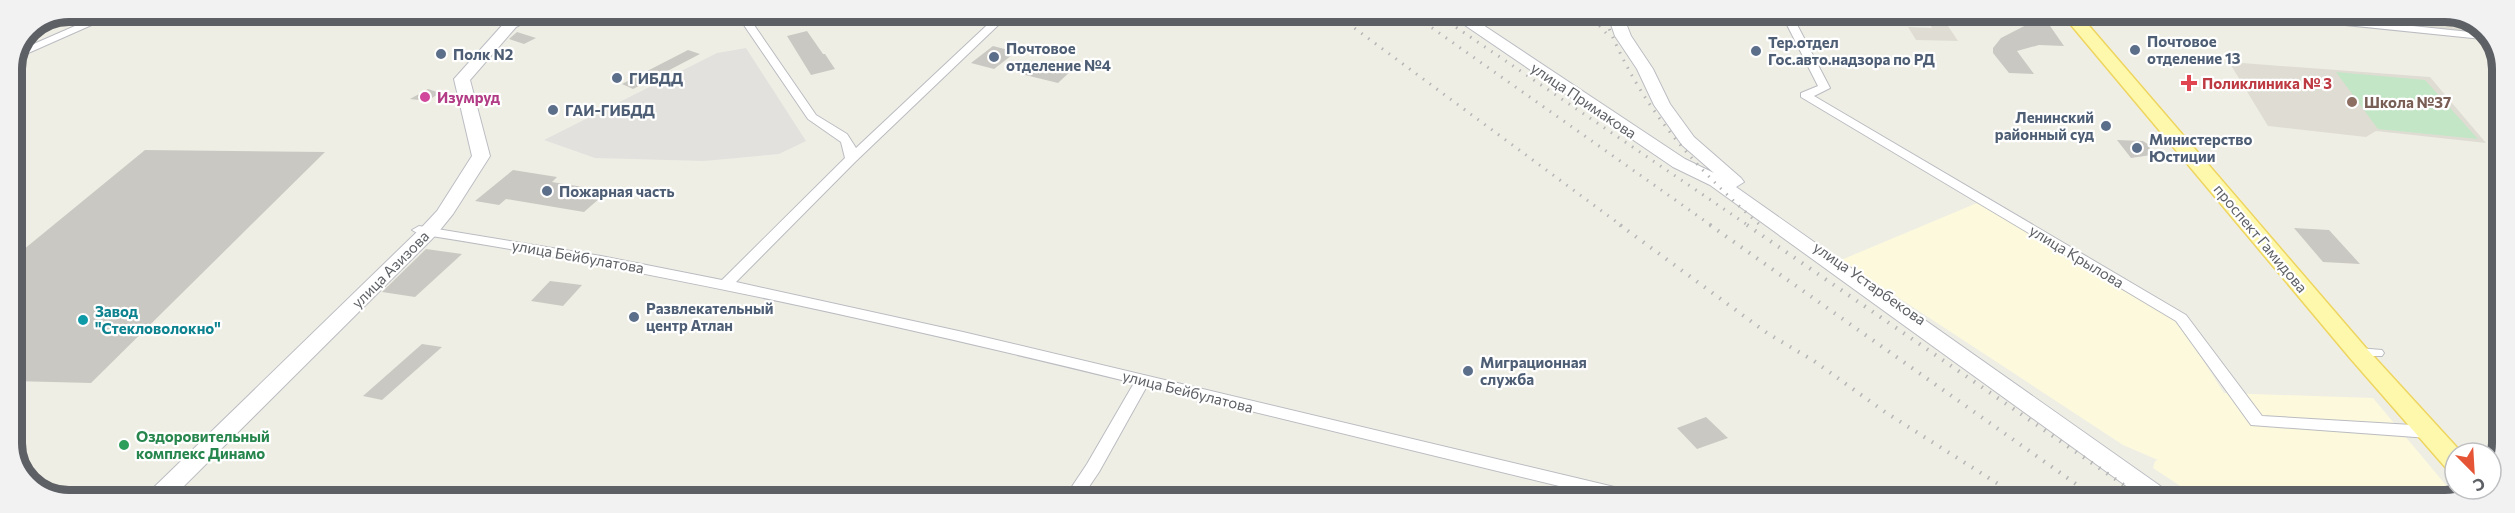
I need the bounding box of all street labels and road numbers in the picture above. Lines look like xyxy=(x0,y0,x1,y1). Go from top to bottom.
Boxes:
street label: улица Примакова xyxy=(1528,58,1640,142)
street label: проспект Гамидова xyxy=(2210,180,2312,296)
street label: улица Крылова xyxy=(2027,221,2127,291)
street label: улица Азизова xyxy=(348,227,432,311)
street label: улица Бейбулатова xyxy=(510,236,646,276)
street label: улица Устарбекова xyxy=(1810,237,1930,329)
street label: улица Бейбулатова xyxy=(1121,366,1255,416)

